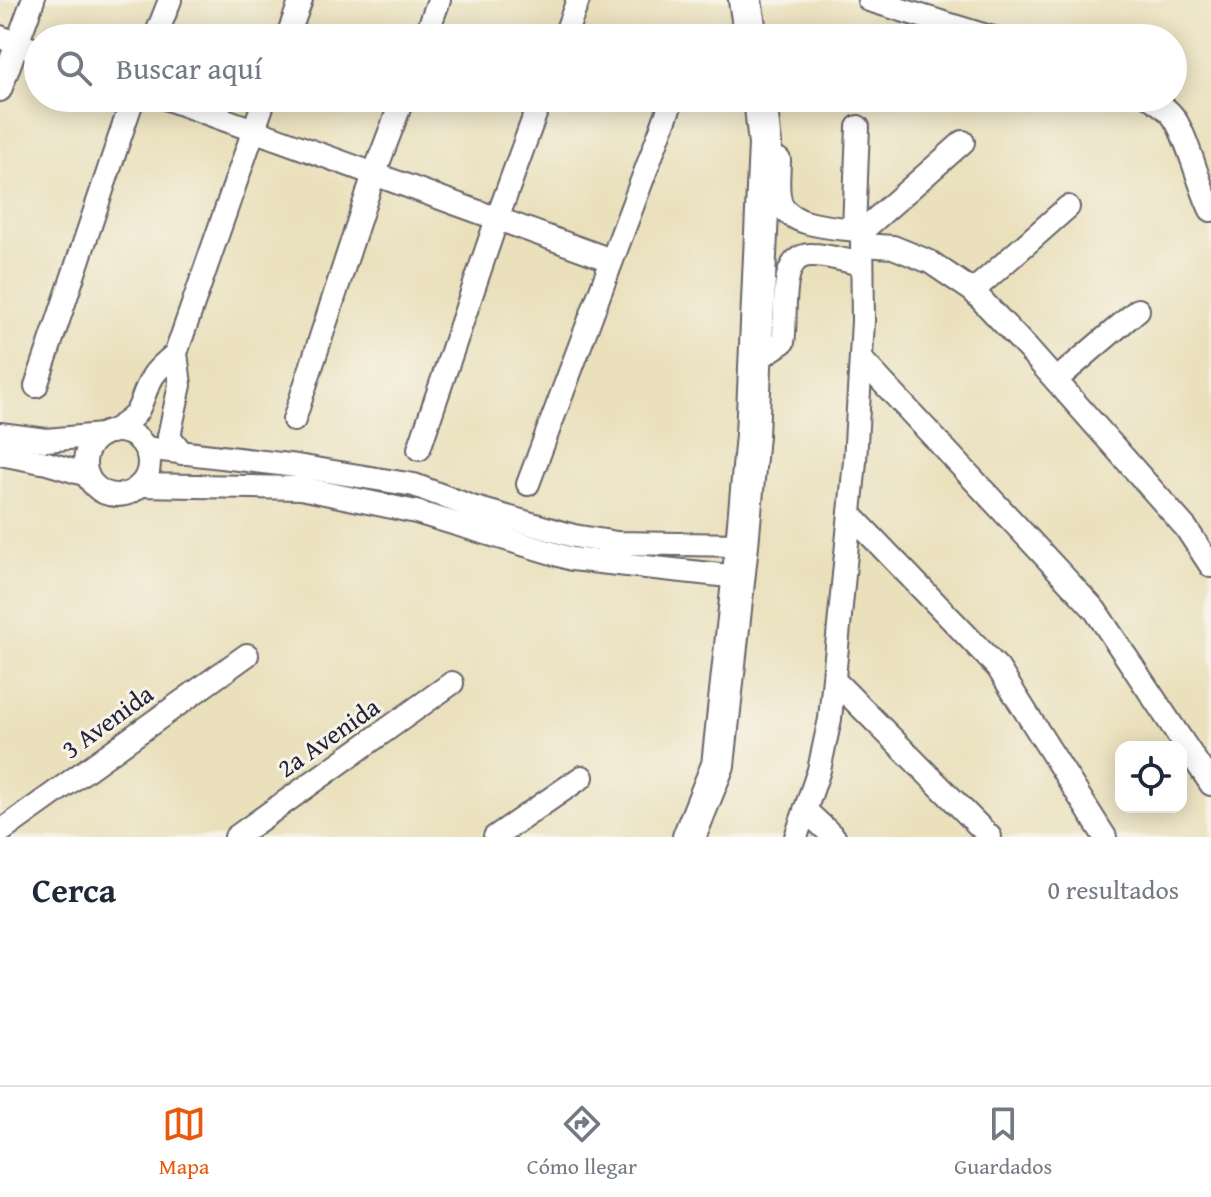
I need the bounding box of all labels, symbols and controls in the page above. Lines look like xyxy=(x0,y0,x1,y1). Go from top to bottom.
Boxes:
search box xyxy=(24,24,1187,112)
icon: search xyxy=(52,46,96,90)
text: Buscar aquí xyxy=(116,46,262,90)
street label: 3 Avenida xyxy=(53,674,162,768)
street label: 2a Avenida xyxy=(269,687,388,787)
map controls xyxy=(1115,741,1187,813)
button: locate xyxy=(1115,741,1187,813)
text: Cerca xyxy=(32,865,116,914)
text: 0 resultados xyxy=(1048,870,1179,909)
tab: Mapa xyxy=(159,1102,209,1182)
tab: Cómo llegar xyxy=(527,1102,637,1182)
tab: Guardados xyxy=(954,1102,1052,1182)

